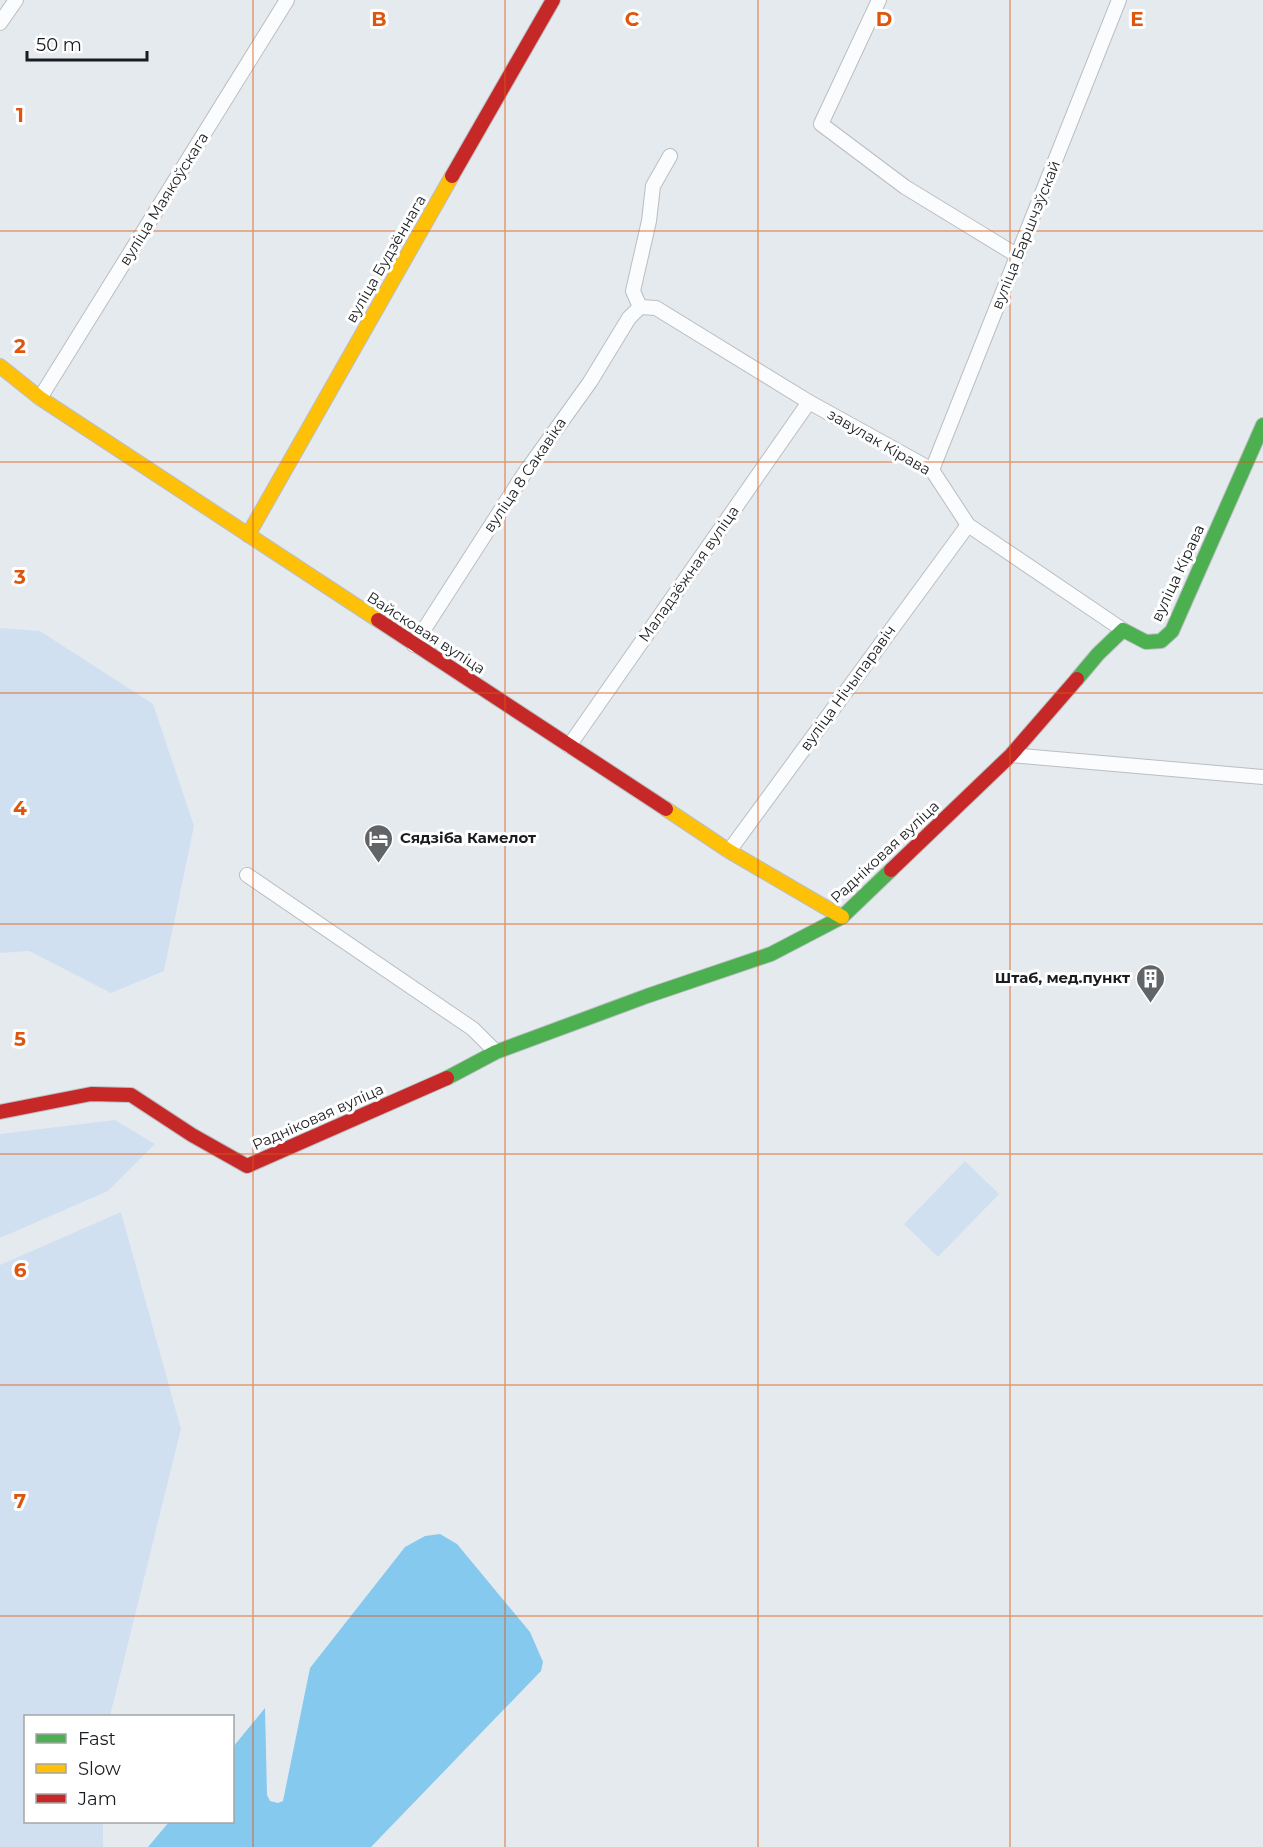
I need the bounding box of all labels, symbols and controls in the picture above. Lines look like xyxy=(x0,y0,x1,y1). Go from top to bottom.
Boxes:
text: B xyxy=(371,7,387,31)
text: C xyxy=(625,7,640,31)
text: D xyxy=(876,7,892,31)
text: E xyxy=(1130,7,1144,31)
scale bar xyxy=(27,24,147,62)
text: 50 m xyxy=(36,34,82,56)
text: 1 xyxy=(16,103,24,127)
street label: вуліца Маякоўскага xyxy=(115,129,212,269)
street label: вуліца Баршчэўскай xyxy=(987,158,1064,312)
street label: вуліца Будзённага xyxy=(341,192,430,326)
text: 2 xyxy=(14,334,26,358)
street label: завулак Кірава xyxy=(824,404,934,479)
street label: вуліца 8 Сакавіка xyxy=(479,414,570,536)
street label: Маладзёжная вуліца xyxy=(634,502,743,646)
street label: вуліца Кірава xyxy=(1147,521,1208,624)
text: 3 xyxy=(13,565,26,589)
street label: Вайсковая вуліца xyxy=(363,587,489,678)
street label: вуліца Нічыпаравіч xyxy=(796,621,900,754)
text: 4 xyxy=(13,796,27,820)
street label: Радніковая вуліца xyxy=(826,796,943,907)
hotel icon: Сядзіба Камелот xyxy=(363,822,395,864)
place label: Сядзіба Камелот xyxy=(400,828,536,847)
building icon: Штаб, мeд.пункт xyxy=(1135,962,1167,1004)
place label: Штаб, мeд.пункт xyxy=(995,968,1130,987)
text: 5 xyxy=(14,1027,26,1051)
street label: Радніковая вуліца xyxy=(249,1079,386,1154)
text: 6 xyxy=(14,1258,27,1282)
text: 7 xyxy=(14,1489,26,1513)
legend xyxy=(24,1715,234,1823)
text: Fast xyxy=(78,1728,116,1750)
text: Slow xyxy=(78,1758,121,1780)
text: Jam xyxy=(77,1788,117,1810)

